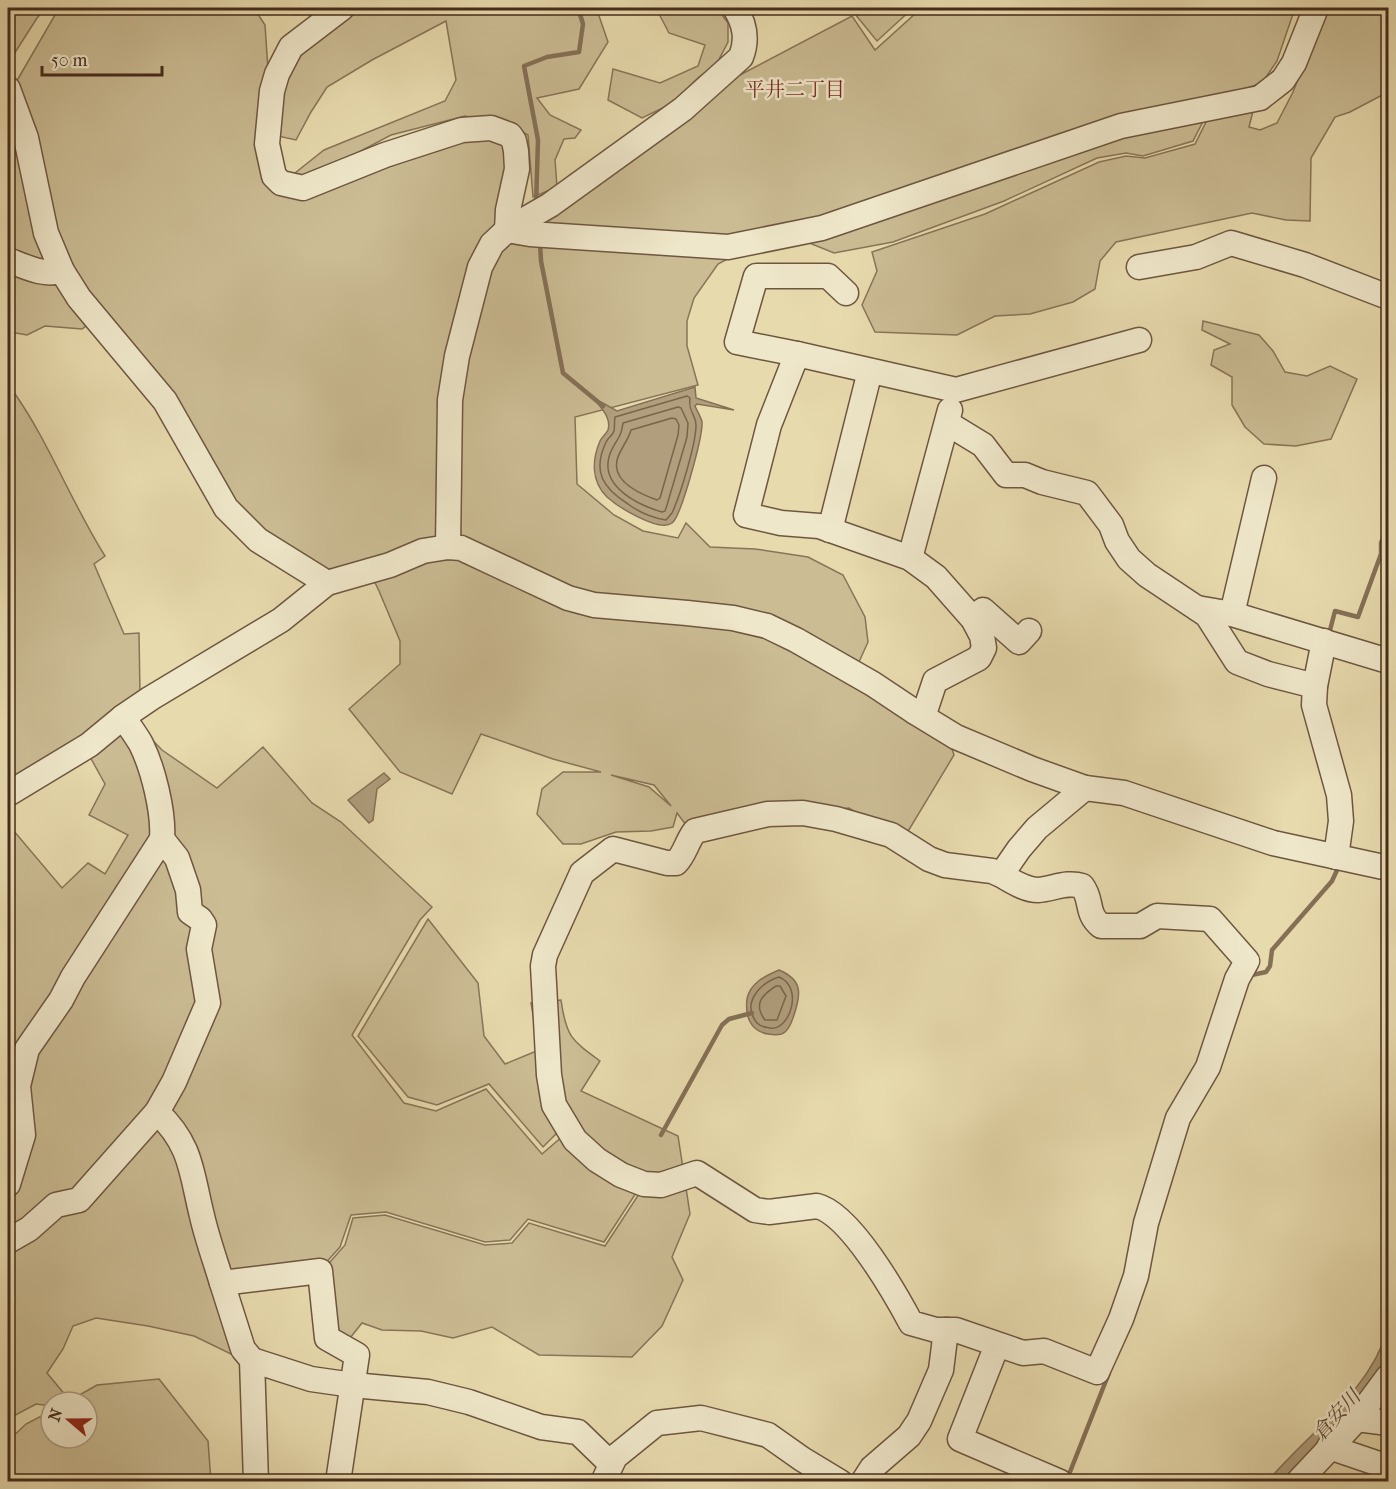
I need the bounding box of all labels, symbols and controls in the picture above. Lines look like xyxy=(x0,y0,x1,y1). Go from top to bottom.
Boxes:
scale bar xyxy=(42,39,162,77)
text: 50 m xyxy=(51,50,88,71)
district label: 平井二丁目 xyxy=(745,78,845,101)
water label: 倉安川 xyxy=(1308,1384,1366,1445)
north arrow xyxy=(39,1390,99,1450)
text: N xyxy=(44,1405,67,1424)

